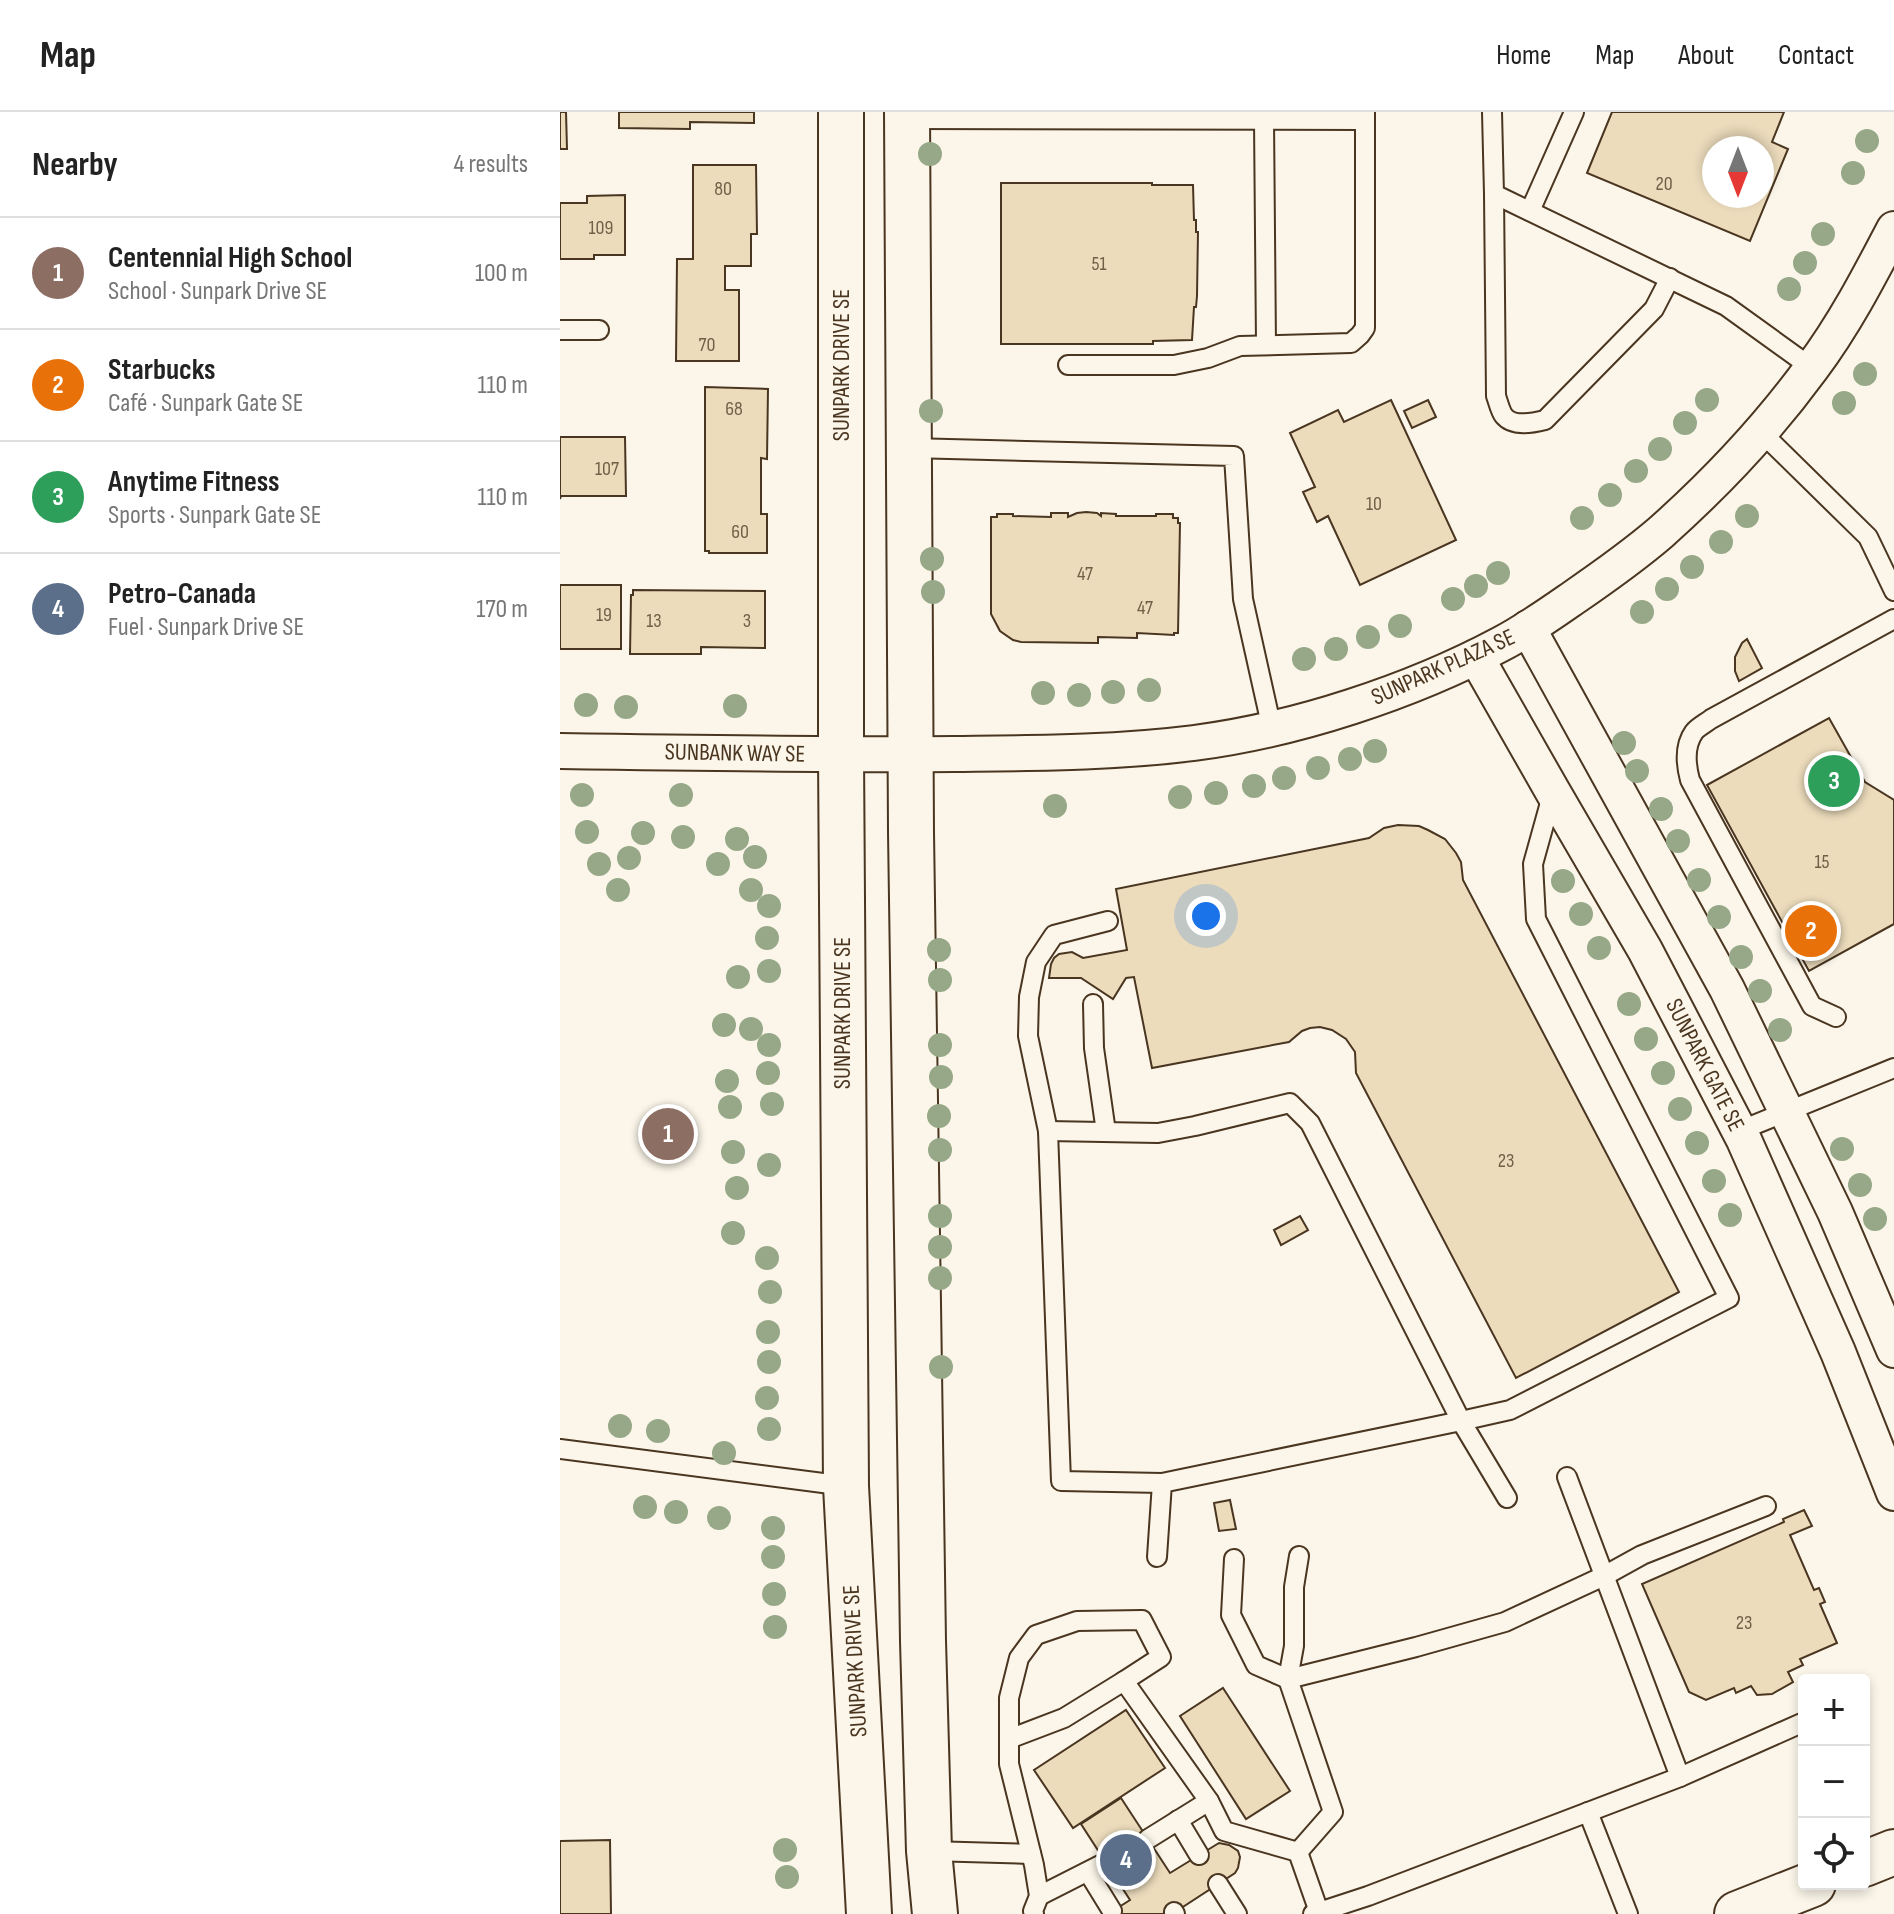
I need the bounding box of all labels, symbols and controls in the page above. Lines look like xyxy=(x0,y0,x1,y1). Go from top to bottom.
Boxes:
text: Map xyxy=(40,33,96,78)
text: Home xyxy=(1496,39,1551,72)
text: Map xyxy=(1595,39,1634,72)
text: About xyxy=(1678,39,1734,72)
text: Contact xyxy=(1778,39,1854,72)
north arrow xyxy=(1702,136,1774,208)
text: Nearby xyxy=(32,144,118,185)
text: 4 results xyxy=(453,149,528,180)
house number: 20 xyxy=(1655,172,1673,196)
house number: 80 xyxy=(714,177,732,201)
house number: 109 xyxy=(589,216,613,240)
text: Centennial High School xyxy=(108,240,352,276)
house number: 51 xyxy=(1091,252,1107,276)
text: 1 xyxy=(53,258,63,289)
text: 100 m xyxy=(475,258,528,289)
text: School · Sunpark Drive SE xyxy=(108,276,327,307)
street label: SUNPARK DRIVE SE xyxy=(827,289,856,441)
house number: 70 xyxy=(699,333,715,357)
text: Starbucks xyxy=(108,352,215,388)
text: 2 xyxy=(52,370,64,401)
text: 110 m xyxy=(477,370,528,401)
text: Café · Sunpark Gate SE xyxy=(108,388,303,419)
house number: 68 xyxy=(725,397,743,421)
house number: 107 xyxy=(595,457,619,481)
text: Anytime Fitness xyxy=(108,464,280,500)
text: 3 xyxy=(52,482,64,513)
text: 110 m xyxy=(477,482,528,513)
house number: 10 xyxy=(1366,492,1382,516)
text: Sports · Sunpark Gate SE xyxy=(108,500,321,531)
house number: 60 xyxy=(731,520,749,544)
house number: 47 xyxy=(1077,562,1093,586)
text: Petro-Canada xyxy=(108,576,256,612)
text: 4 xyxy=(52,594,64,625)
text: 170 m xyxy=(476,594,528,625)
house number: 47 xyxy=(1137,596,1153,620)
house number: 19 xyxy=(596,603,612,627)
house number: 13 xyxy=(646,609,662,633)
house number: 3 xyxy=(743,609,751,633)
text: Fuel · Sunpark Drive SE xyxy=(108,612,304,643)
street label: SUNPARK PLAZA SE xyxy=(1367,622,1519,712)
street label: SUNBANK WAY SE xyxy=(664,737,806,769)
pin: 3 xyxy=(1808,751,1860,811)
house number: 15 xyxy=(1814,850,1830,874)
your location xyxy=(1186,896,1226,936)
pin: 2 xyxy=(1785,901,1837,961)
street label: SUNPARK DRIVE SE xyxy=(828,937,857,1089)
street label: SUNPARK GATE SE xyxy=(1659,994,1751,1136)
pin: 1 xyxy=(642,1104,694,1164)
house number: 23 xyxy=(1498,1149,1514,1173)
street label: SUNPARK DRIVE SE xyxy=(837,1584,873,1738)
house number: 23 xyxy=(1736,1611,1752,1635)
map controls xyxy=(1798,1674,1870,1890)
button: + xyxy=(1798,1674,1870,1746)
button: − xyxy=(1798,1746,1870,1818)
button: locate xyxy=(1798,1818,1870,1890)
pin: 4 xyxy=(1100,1830,1152,1890)

